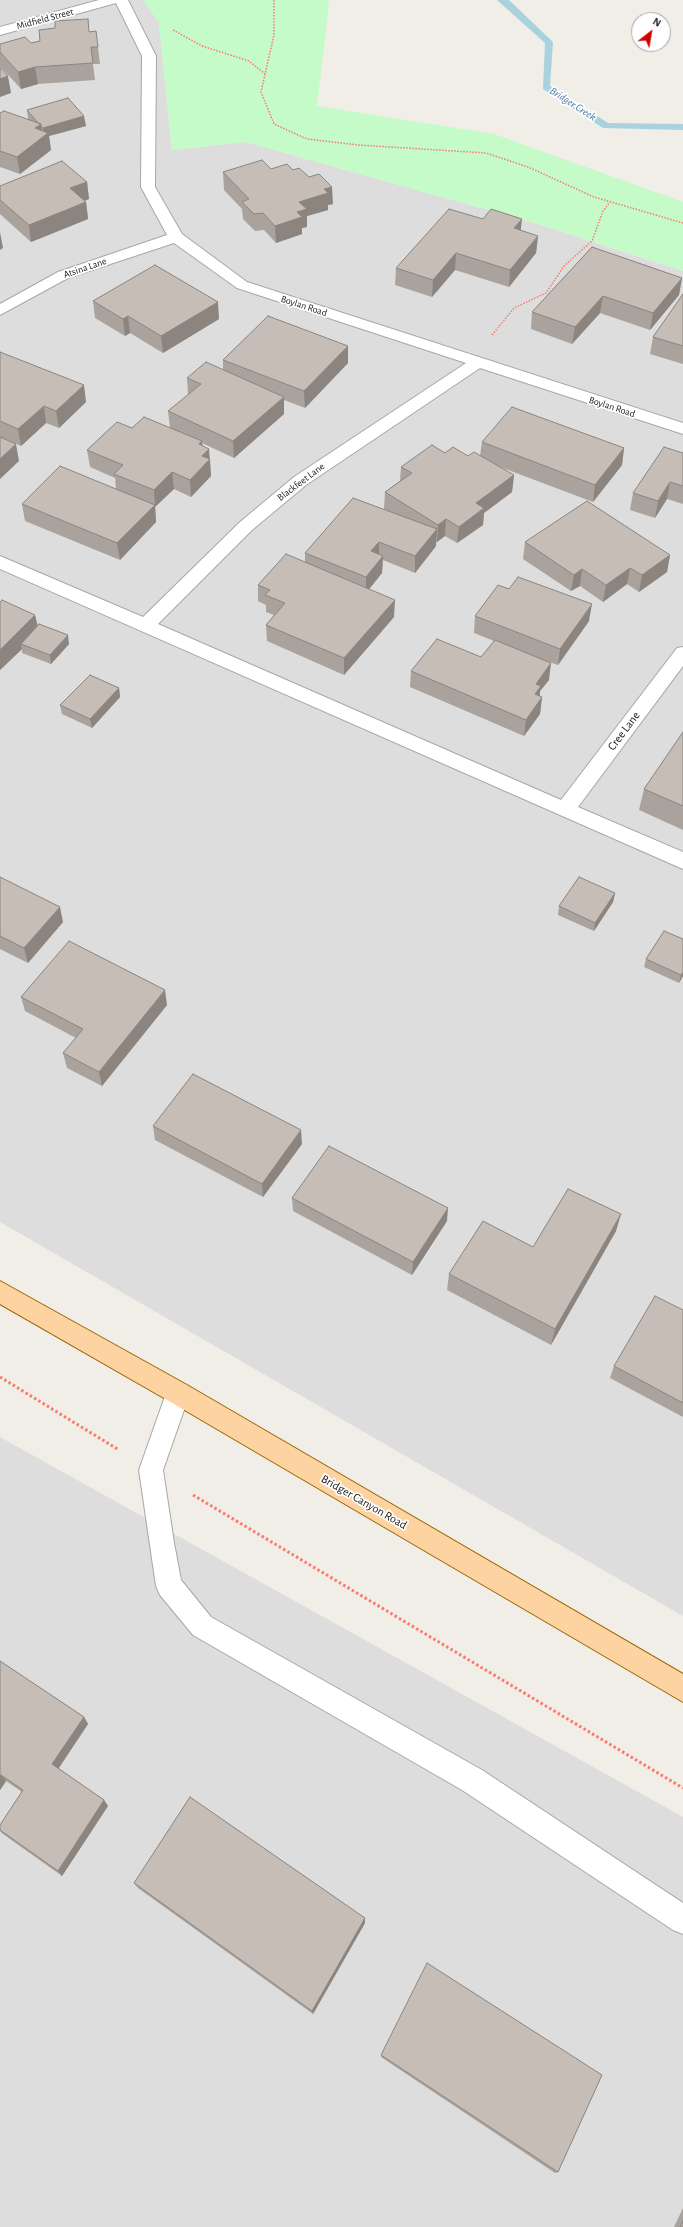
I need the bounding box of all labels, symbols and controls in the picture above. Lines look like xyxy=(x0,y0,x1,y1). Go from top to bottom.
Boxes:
street label: Midfield Street xyxy=(15,6,75,32)
north arrow xyxy=(631,12,671,52)
text: N xyxy=(651,15,663,29)
water label: Bridger Creek xyxy=(547,84,599,124)
street label: Atsina Lane xyxy=(62,255,108,281)
street label: Boylan Road xyxy=(279,293,329,319)
street label: Boylan Road xyxy=(587,394,637,420)
street label: Blackfeet Lane xyxy=(275,460,327,504)
street label: Cree Lane xyxy=(605,709,643,753)
street label: Bridger Canyon Road xyxy=(318,1472,410,1532)

